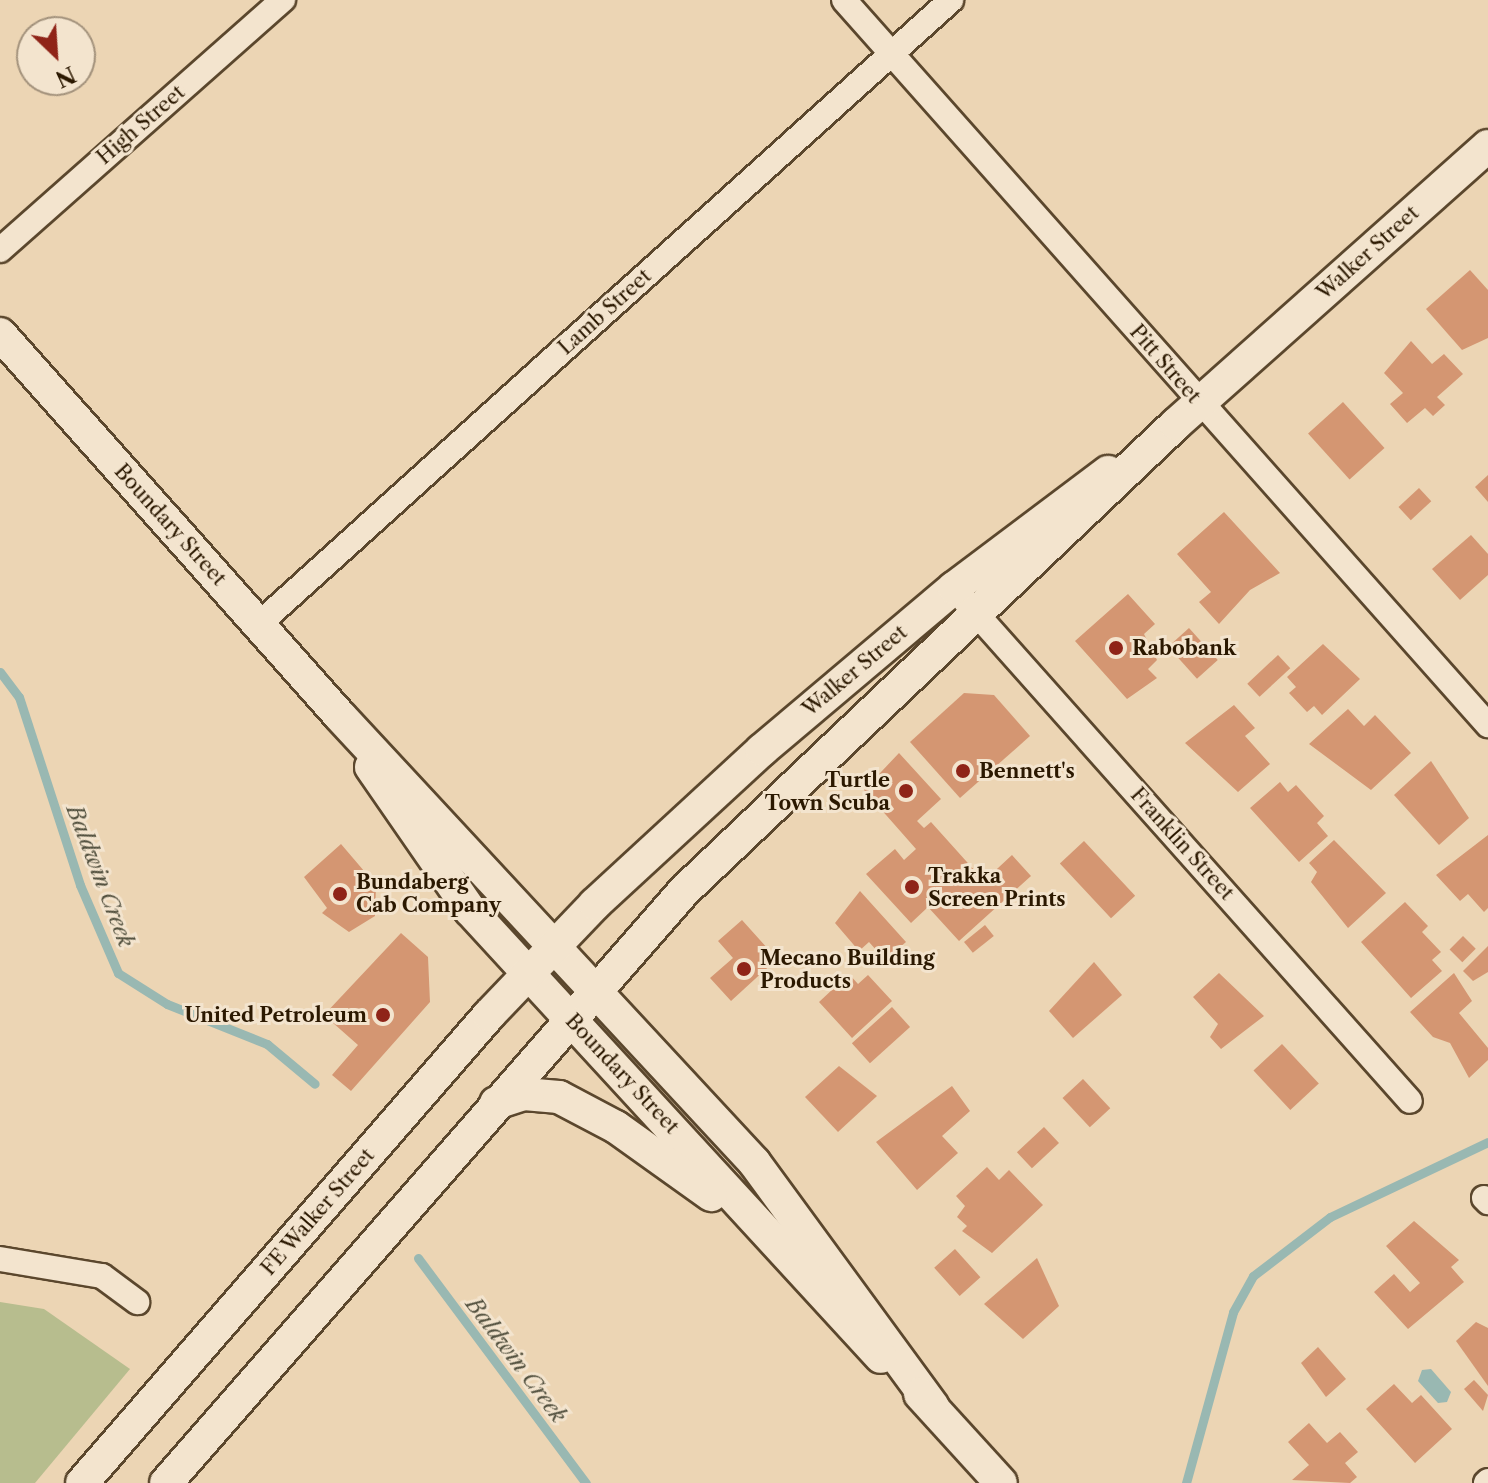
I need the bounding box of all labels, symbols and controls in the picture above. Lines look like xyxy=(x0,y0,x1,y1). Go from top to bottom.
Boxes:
north arrow xyxy=(16,16,96,96)
text: N xyxy=(51,60,80,93)
street label: High Street xyxy=(92,80,190,170)
street label: Walker Street xyxy=(1312,201,1424,305)
street label: Lamb Street xyxy=(554,264,656,360)
street label: Pitt Street xyxy=(1125,320,1205,408)
street label: Boundary Street xyxy=(109,459,231,591)
street label: Walker Street xyxy=(798,620,912,722)
place label: Rabobank xyxy=(1132,636,1236,660)
marker: Rabobank xyxy=(1107,639,1125,657)
place label: Bennett's xyxy=(979,759,1075,783)
marker: Bennett's xyxy=(954,762,972,780)
place label: Turtle Town Scuba xyxy=(765,768,890,815)
marker: Turtle Town Scuba xyxy=(897,782,915,800)
street label: Franklin Street xyxy=(1125,783,1239,905)
water label: Baldwin Creek xyxy=(61,801,139,951)
place label: Trakka Screen Prints xyxy=(928,864,1066,911)
place label: Bundaberg Cab Company xyxy=(356,870,501,917)
marker: Trakka Screen Prints xyxy=(903,878,921,896)
marker: Bundaberg Cab Company xyxy=(331,885,349,903)
place label: Mecano Building Products xyxy=(760,946,935,993)
marker: Mecano Building Products xyxy=(735,960,753,978)
place label: United Petroleum xyxy=(184,1003,367,1027)
marker: United Petroleum xyxy=(374,1006,392,1024)
street label: Boundary Street xyxy=(560,1009,684,1139)
street label: FE Walker Street xyxy=(256,1143,380,1281)
water label: Baldwin Creek xyxy=(460,1292,572,1428)

